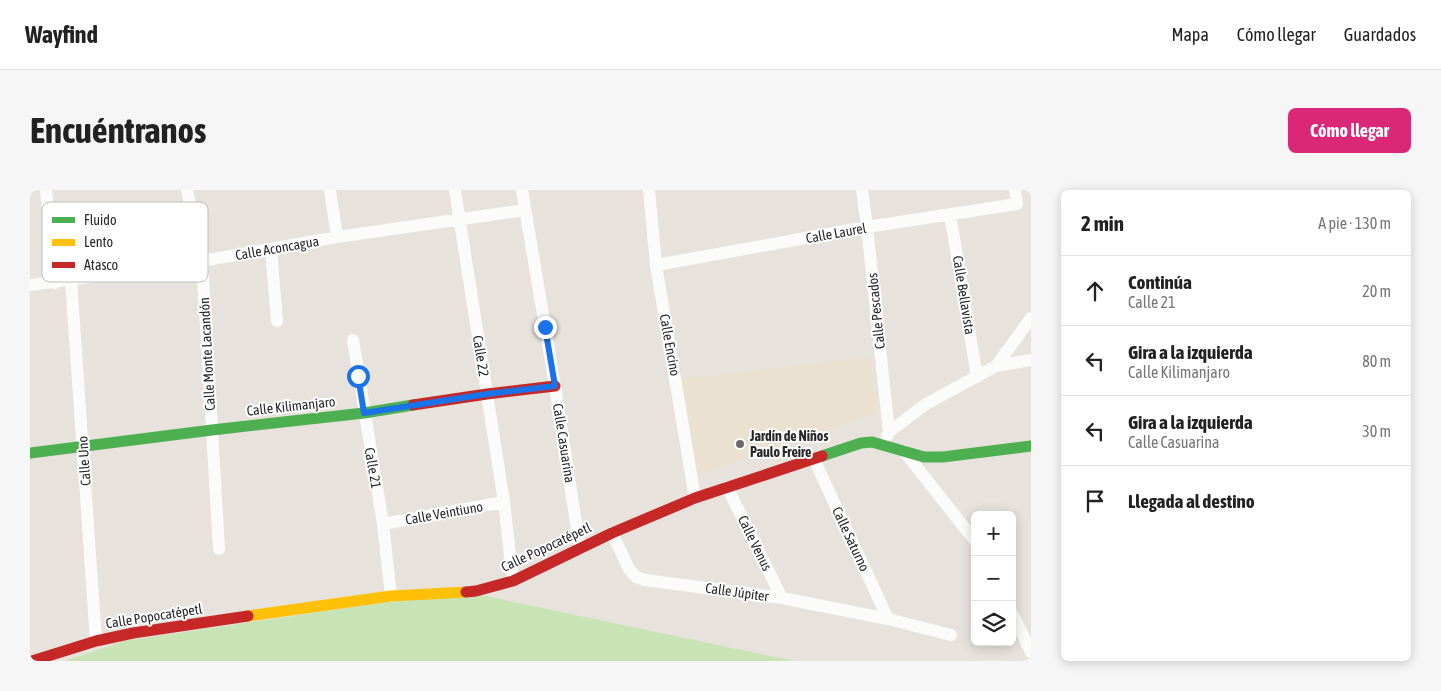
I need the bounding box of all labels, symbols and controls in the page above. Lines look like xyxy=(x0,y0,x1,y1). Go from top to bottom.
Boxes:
text: Wayfind xyxy=(25,21,98,48)
text: Mapa xyxy=(1171,24,1209,45)
text: Cómo llegar xyxy=(1237,24,1316,45)
text: Guardados xyxy=(1344,24,1416,45)
button: Cómo llegar xyxy=(1288,108,1411,153)
text: Encuéntranos xyxy=(30,110,206,150)
legend xyxy=(42,202,208,282)
text: 2 min xyxy=(1081,211,1124,235)
text: Fluido xyxy=(84,212,117,228)
text: A pie · 130 m xyxy=(1318,214,1391,232)
street label: Calle Laurel xyxy=(804,220,868,246)
street label: Calle Aconcagua xyxy=(234,233,320,263)
text: Lento xyxy=(84,234,113,250)
street label: Calle Bellavista xyxy=(950,254,978,336)
text: Atasco xyxy=(84,257,118,273)
text: Continúa xyxy=(1128,271,1192,293)
street label: Calle Pescados xyxy=(864,272,888,350)
icon: ahead xyxy=(1081,277,1109,305)
text: 20 m xyxy=(1362,282,1391,300)
text: Calle 21 xyxy=(1128,293,1175,311)
street label: Calle Monte Lacandón xyxy=(196,297,218,411)
street label: Calle Encino xyxy=(657,313,683,377)
route end xyxy=(534,316,557,339)
street label: Calle 22 xyxy=(470,334,492,378)
text: Gira a la izquierda xyxy=(1128,341,1253,363)
icon: left xyxy=(1081,347,1109,375)
text: 80 m xyxy=(1362,352,1391,370)
text: Calle Kilimanjaro xyxy=(1128,363,1230,381)
route start xyxy=(347,365,370,388)
street label: Calle Kilimanjaro xyxy=(246,393,336,419)
street label: Calle Casuarina xyxy=(550,402,578,484)
text: Gira a la izquierda xyxy=(1128,411,1253,433)
icon: left xyxy=(1081,417,1109,445)
text: 30 m xyxy=(1362,422,1391,440)
place label: Jardín de Niños Paulo Freire xyxy=(749,428,828,460)
text: Calle Casuarina xyxy=(1128,433,1219,451)
street label: Calle Uno xyxy=(74,436,94,486)
marker: Jardín de Niños Paulo Freire xyxy=(734,438,746,450)
street label: Calle 21 xyxy=(362,446,384,490)
icon: arrive xyxy=(1081,487,1109,515)
text: Llegada al destino xyxy=(1128,490,1255,512)
street label: Calle Veintiuno xyxy=(404,498,484,528)
street label: Calle Saturno xyxy=(829,504,873,574)
map controls xyxy=(971,511,1016,646)
button: + xyxy=(971,511,1016,556)
street label: Calle Venus xyxy=(735,513,775,573)
street label: Calle Popocatépetl xyxy=(498,519,594,575)
button: − xyxy=(971,556,1016,601)
street label: Calle Júpiter xyxy=(704,580,771,604)
street label: Calle Popocatépetl xyxy=(105,600,204,632)
button: layers xyxy=(971,601,1016,646)

